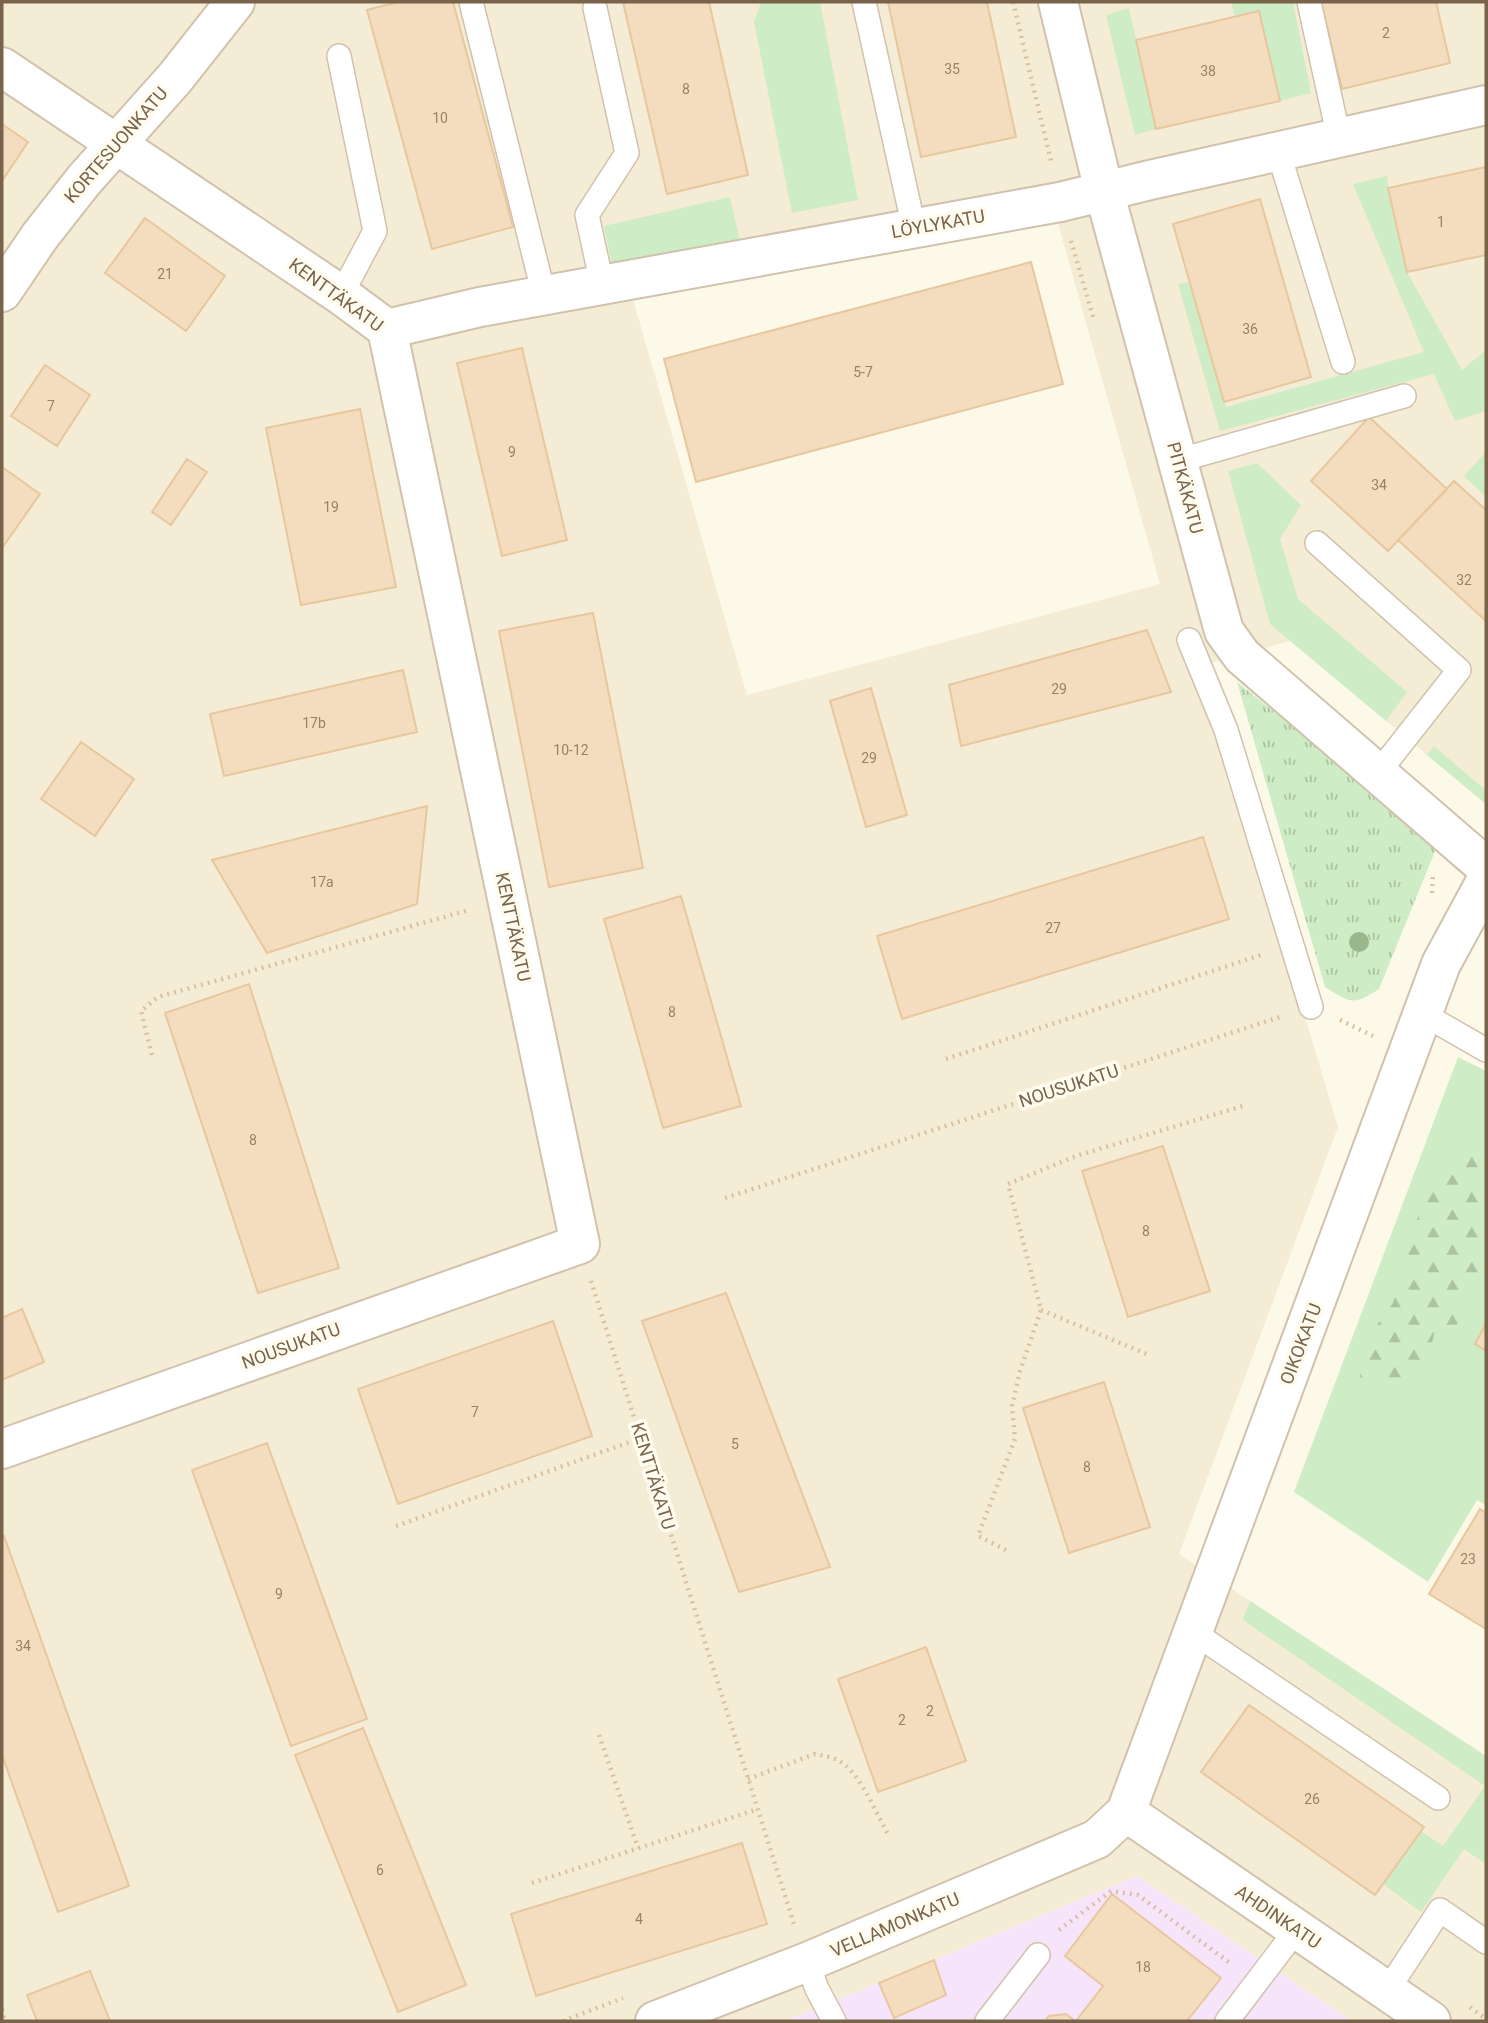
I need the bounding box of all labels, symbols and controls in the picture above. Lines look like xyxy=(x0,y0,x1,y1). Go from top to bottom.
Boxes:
house number: 2 xyxy=(1382,25,1390,41)
house number: 35 xyxy=(944,61,960,77)
house number: 38 xyxy=(1200,63,1216,79)
house number: 8 xyxy=(682,81,690,97)
street label: KORTESUONKATU xyxy=(60,82,172,207)
house number: 10 xyxy=(432,110,448,126)
street label: LÖYLYKATU xyxy=(889,205,986,242)
house number: 1 xyxy=(1437,214,1445,230)
street label: KENTTÄKATU xyxy=(285,253,387,336)
house number: 21 xyxy=(157,266,173,282)
house number: 36 xyxy=(1242,321,1258,337)
house number: 5-7 xyxy=(853,364,873,380)
house number: 7 xyxy=(47,398,55,414)
street label: PITKÄKATU xyxy=(1163,440,1208,536)
house number: 9 xyxy=(508,444,516,460)
house number: 34 xyxy=(1371,477,1387,493)
house number: 19 xyxy=(323,499,339,515)
house number: 32 xyxy=(1456,572,1472,588)
house number: 29 xyxy=(1051,681,1067,697)
house number: 17b xyxy=(302,715,326,731)
house number: 10-12 xyxy=(553,742,589,758)
house number: 29 xyxy=(861,750,877,766)
street label: KENTTÄKATU xyxy=(492,870,535,983)
house number: 17a xyxy=(310,874,334,890)
house number: 27 xyxy=(1045,920,1061,936)
house number: 8 xyxy=(668,1004,676,1020)
street label: NOUSUKATU xyxy=(1016,1060,1121,1112)
house number: 8 xyxy=(249,1132,257,1148)
house number: 8 xyxy=(1142,1223,1150,1239)
street label: OIKOKATU xyxy=(1275,1300,1326,1387)
street label: NOUSUKATU xyxy=(239,1318,343,1373)
house number: 7 xyxy=(471,1404,479,1420)
street label: KENTTÄKATU xyxy=(627,1420,680,1532)
house number: 5 xyxy=(731,1436,739,1452)
house number: 8 xyxy=(1083,1459,1091,1475)
house number: 23 xyxy=(1460,1551,1476,1567)
house number: 9 xyxy=(275,1586,283,1602)
house number: 34 xyxy=(15,1638,31,1654)
house number: 2 xyxy=(926,1703,934,1719)
house number: 2 xyxy=(898,1712,906,1728)
house number: 26 xyxy=(1304,1791,1320,1807)
house number: 6 xyxy=(376,1862,384,1878)
street label: AHDINKATU xyxy=(1232,1880,1325,1953)
street label: VELLAMONKATU xyxy=(827,1888,963,1961)
house number: 4 xyxy=(635,1911,643,1927)
house number: 18 xyxy=(1135,1959,1151,1975)

